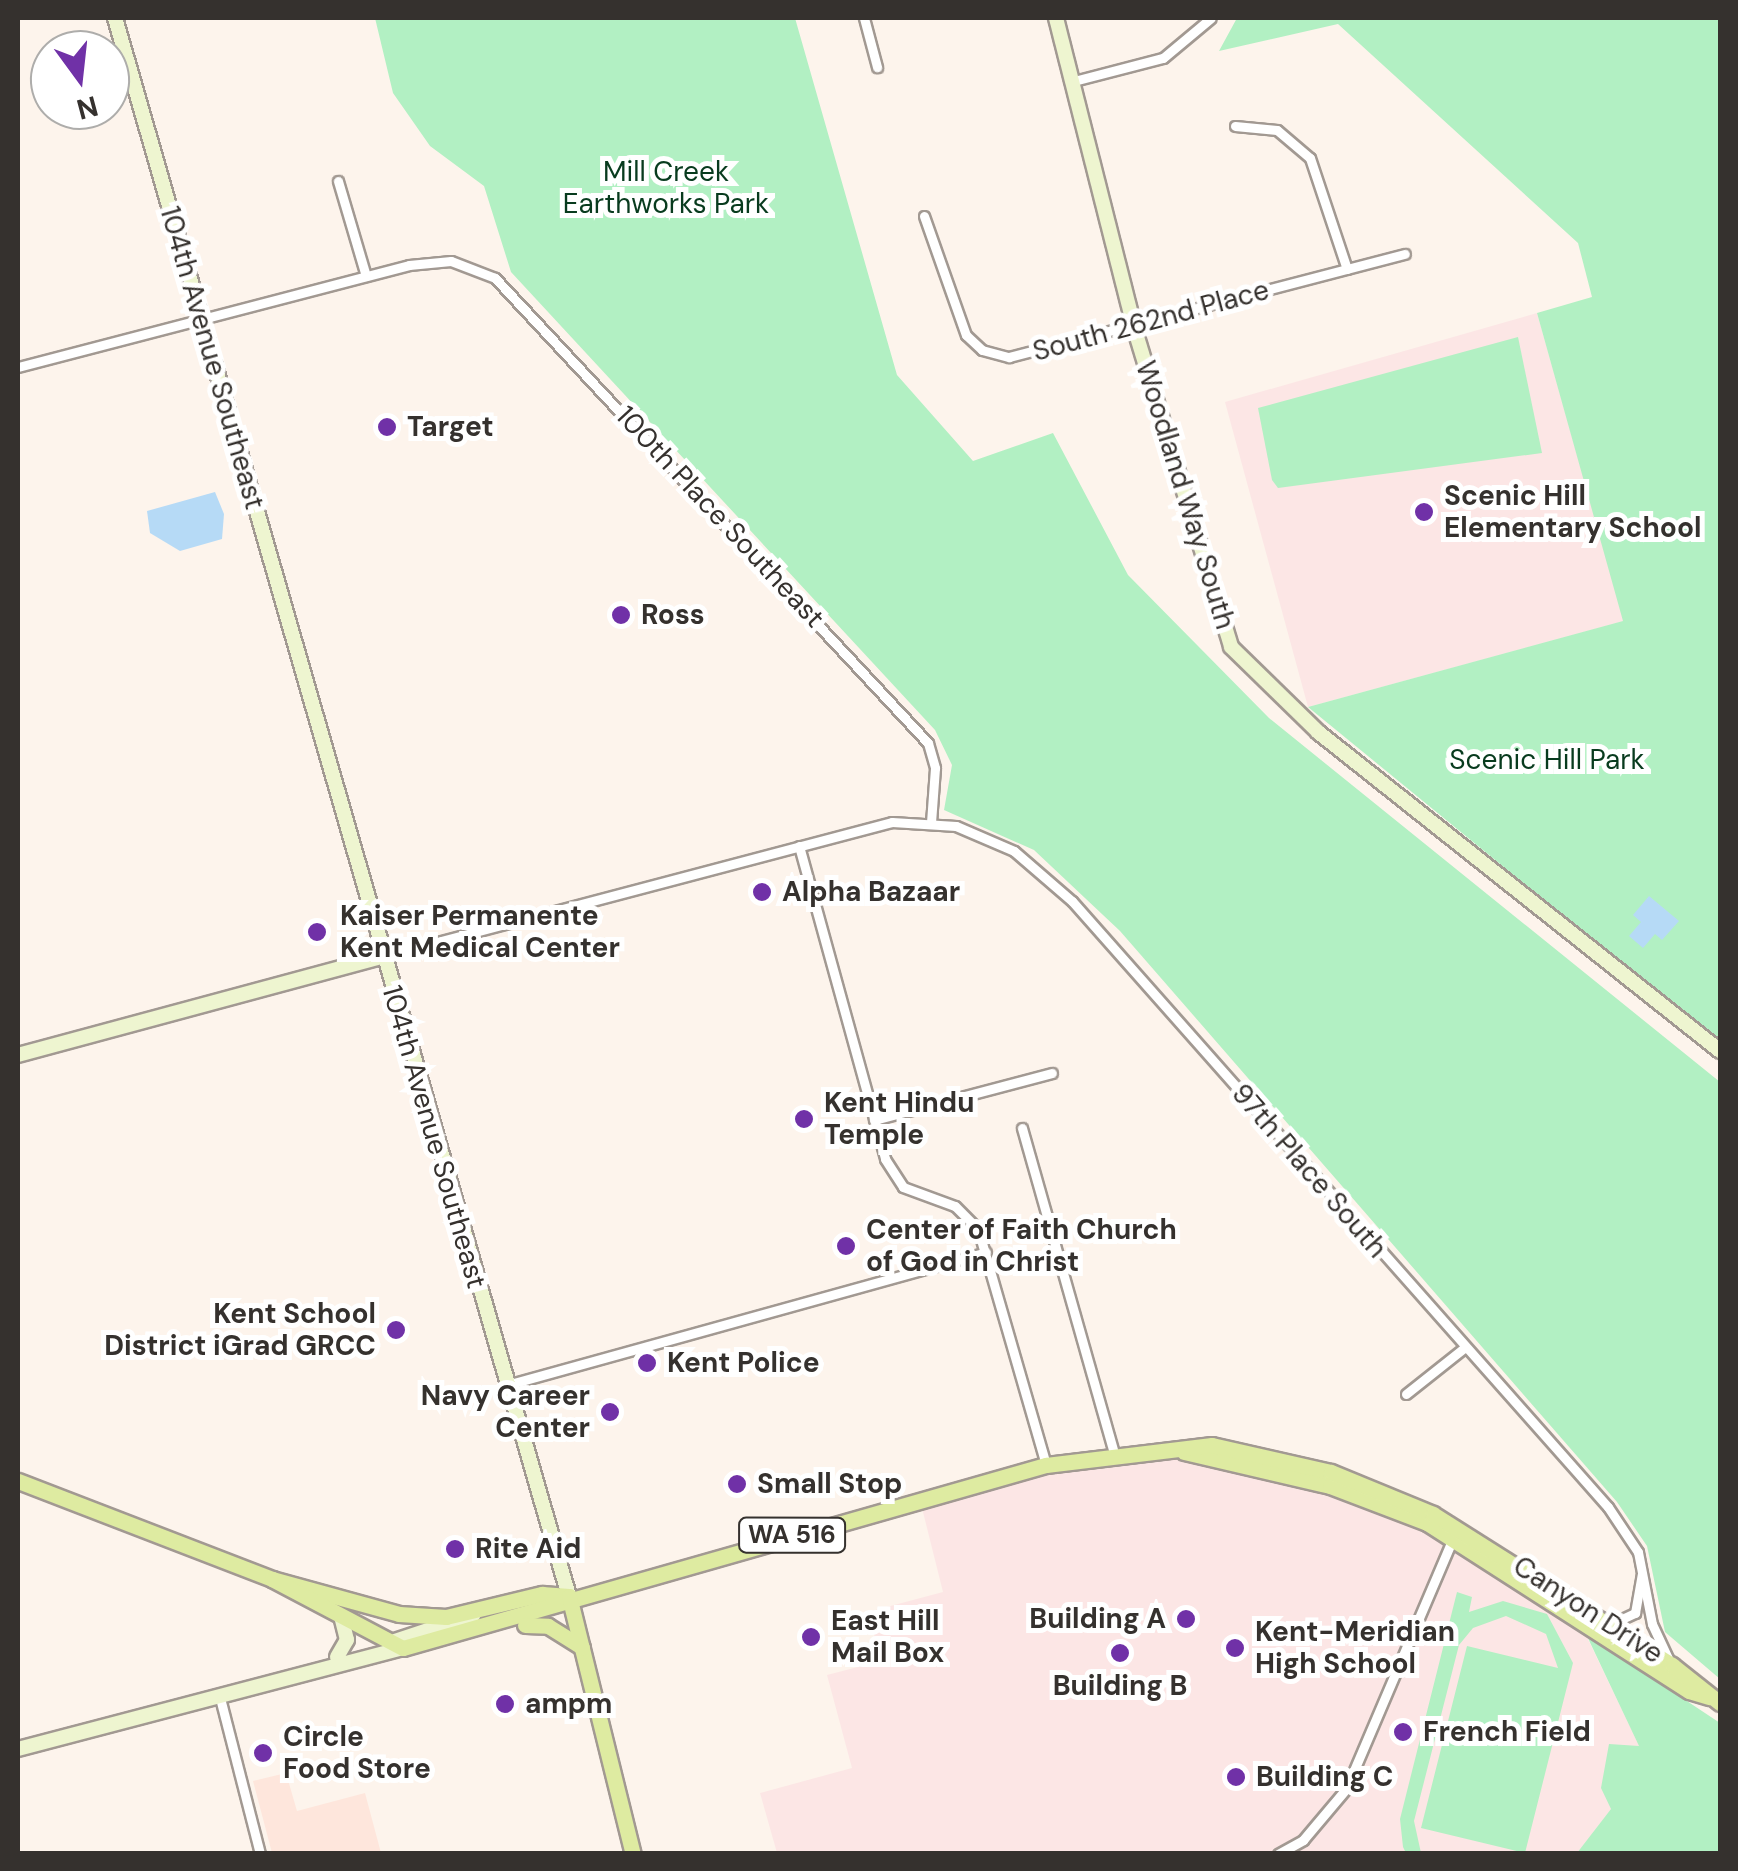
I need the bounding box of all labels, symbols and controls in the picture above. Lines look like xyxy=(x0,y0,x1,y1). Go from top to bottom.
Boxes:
north arrow xyxy=(30,30,130,130)
text: N xyxy=(73,87,102,128)
park label: Mill Creek Earthworks Park xyxy=(563,155,769,221)
street label: 104th Avenue Southeast xyxy=(153,203,271,513)
street label: South 262nd Place xyxy=(1029,273,1273,369)
street label: Woodland Way South xyxy=(1128,357,1242,633)
street label: 100th Place Southeast xyxy=(609,399,831,635)
place label: Target xyxy=(407,410,494,444)
marker: Target xyxy=(376,416,398,438)
place label: Scenic Hill Elementary School xyxy=(1444,479,1701,545)
marker: Scenic Hill Elementary School xyxy=(1413,501,1435,523)
place label: Ross xyxy=(641,598,705,632)
marker: Ross xyxy=(610,604,632,626)
park label: Scenic Hill Park xyxy=(1449,743,1645,777)
place label: Alpha Bazaar xyxy=(782,875,960,909)
marker: Alpha Bazaar xyxy=(751,881,773,903)
place label: Kaiser Permanente Kent Medical Center xyxy=(340,899,620,965)
marker: Kaiser Permanente Kent Medical Center xyxy=(304,919,330,945)
street label: 104th Avenue Southeast xyxy=(375,982,493,1292)
street label: 97th Place South xyxy=(1224,1077,1394,1265)
place label: Kent Hindu Temple xyxy=(824,1086,974,1152)
marker: Kent Hindu Temple xyxy=(793,1108,815,1130)
place label: Center of Faith Church of God in Christ xyxy=(866,1213,1177,1279)
marker: Center of Faith Church of God in Christ xyxy=(835,1235,857,1257)
place label: Kent School District iGrad GRCC xyxy=(104,1297,376,1363)
marker: Kent School District iGrad GRCC xyxy=(385,1319,407,1341)
place label: Kent Police xyxy=(667,1346,819,1380)
marker: Kent Police xyxy=(636,1352,658,1374)
place label: Navy Career Center xyxy=(421,1379,590,1445)
marker: Navy Career Center xyxy=(599,1401,621,1423)
place label: Small Stop xyxy=(757,1467,902,1501)
marker: Small Stop xyxy=(726,1473,748,1495)
road number: WA 516 xyxy=(737,1515,847,1555)
place label: Rite Aid xyxy=(475,1532,581,1566)
marker: Rite Aid xyxy=(444,1538,466,1560)
street label: Canyon Drive xyxy=(1507,1549,1669,1671)
place label: Building A xyxy=(1029,1602,1166,1636)
place label: East Hill Mail Box xyxy=(831,1604,944,1670)
marker: Building A xyxy=(1175,1608,1197,1630)
place label: Kent-Meridian High School xyxy=(1255,1615,1455,1681)
marker: East Hill Mail Box xyxy=(800,1626,822,1648)
marker: Kent-Meridian High School xyxy=(1224,1637,1246,1659)
marker: Building B xyxy=(1109,1642,1131,1664)
place label: Building B xyxy=(1053,1669,1187,1703)
place label: ampm xyxy=(525,1687,612,1721)
marker: ampm xyxy=(494,1693,516,1715)
place label: French Field xyxy=(1423,1715,1591,1749)
place label: Circle Food Store xyxy=(283,1720,431,1786)
marker: French Field xyxy=(1392,1721,1414,1743)
marker: Circle Food Store xyxy=(252,1742,274,1764)
place label: Building C xyxy=(1256,1760,1393,1794)
marker: Building C xyxy=(1225,1766,1247,1788)

